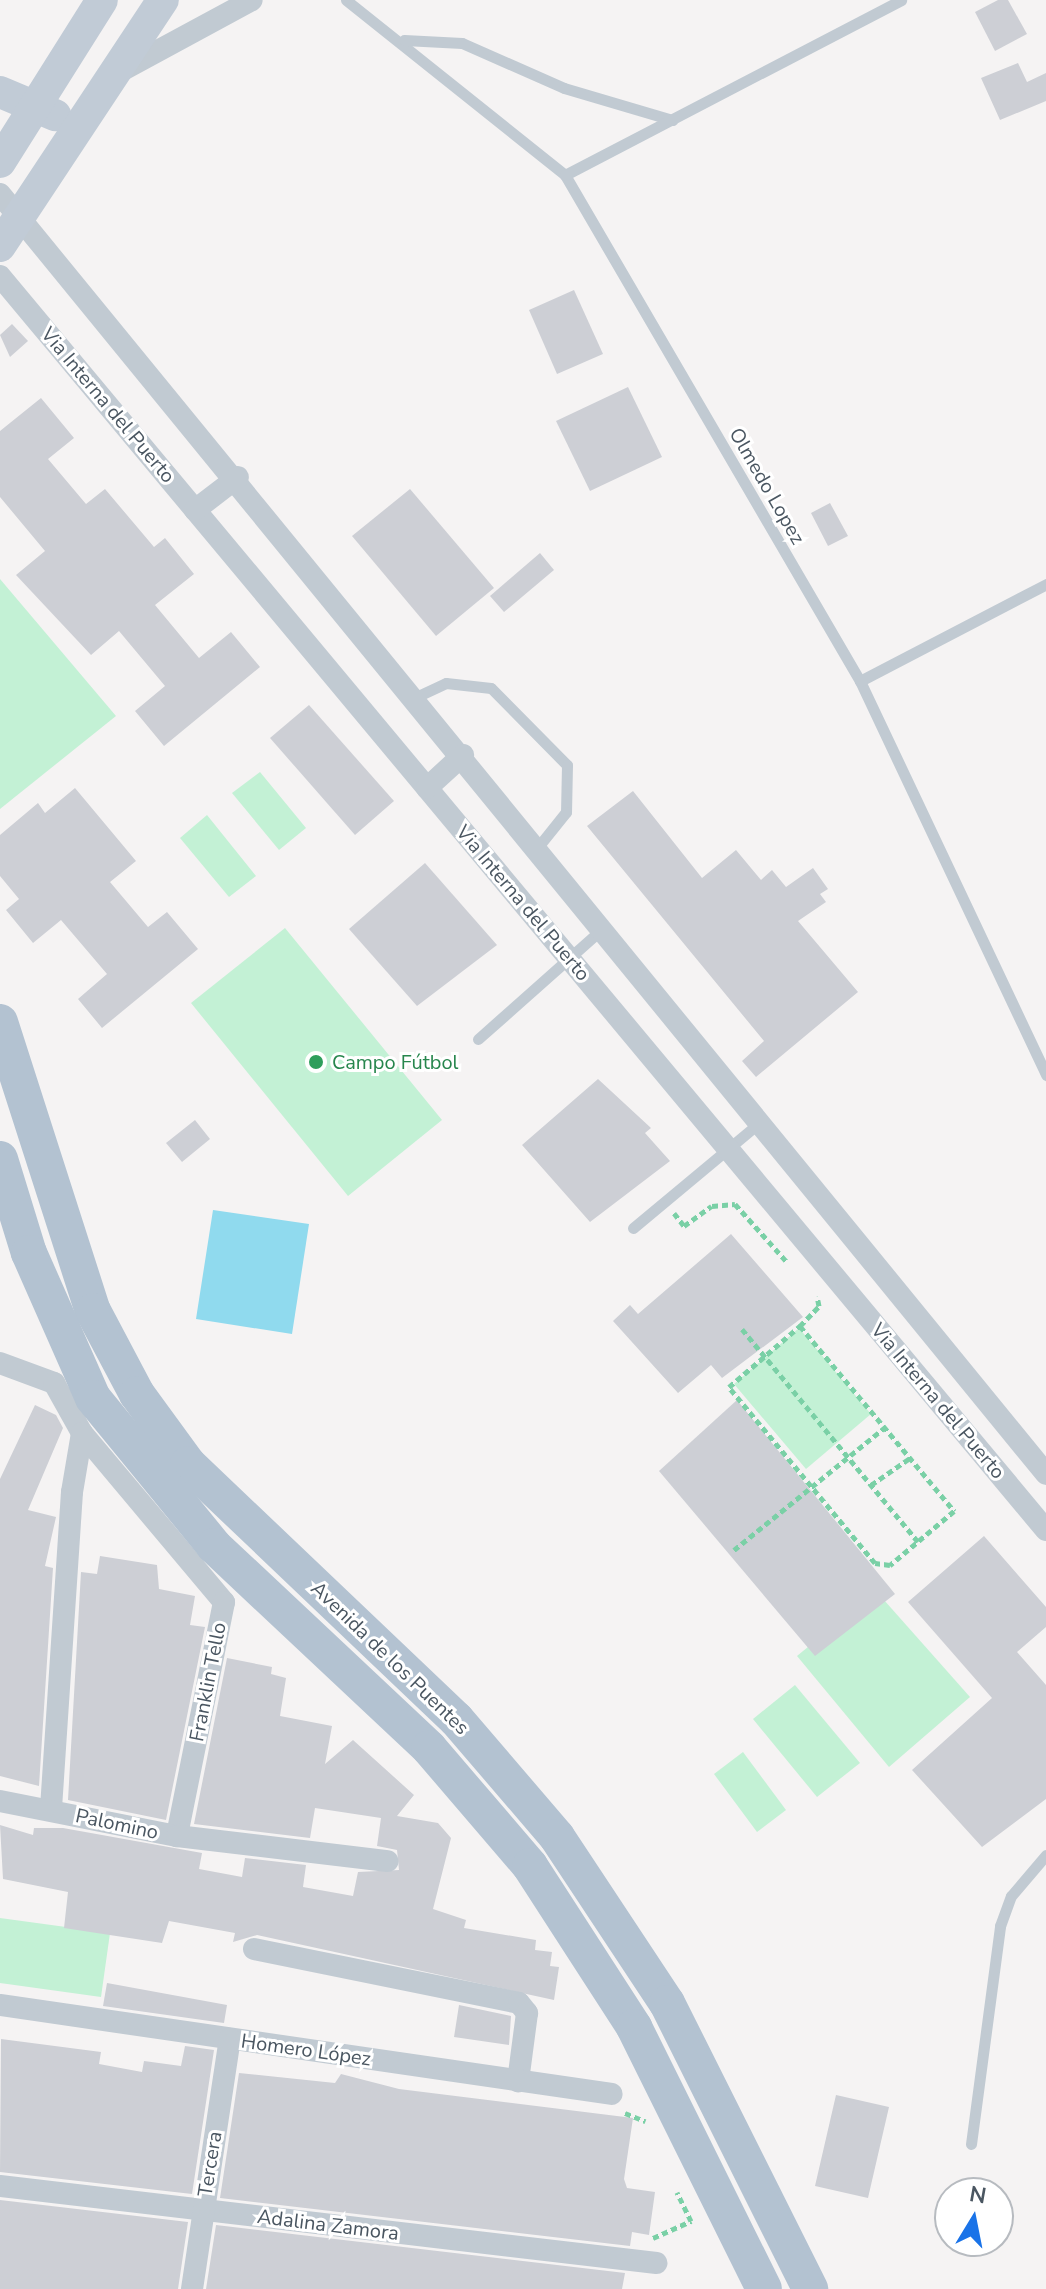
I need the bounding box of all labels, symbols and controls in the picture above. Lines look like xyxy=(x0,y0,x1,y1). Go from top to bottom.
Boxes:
street label: Via Interna del Puerto xyxy=(36,322,180,488)
street label: Olmedo Lopez xyxy=(724,424,810,548)
street label: Via Interna del Puerto xyxy=(451,820,595,986)
place label: Campo Fútbol xyxy=(332,1050,458,1074)
marker: Campo Fútbol xyxy=(307,1053,325,1071)
street label: Via Interna del Puerto xyxy=(866,1318,1010,1484)
street label: Avenida de los Puentes xyxy=(306,1576,474,1740)
street label: Franklin Tello xyxy=(185,1620,231,1744)
street label: Palomino xyxy=(73,1804,161,1844)
street label: Homero López xyxy=(240,2029,372,2071)
street label: Tercera xyxy=(193,2130,227,2198)
north arrow xyxy=(934,2177,1014,2257)
text: N xyxy=(967,2179,989,2212)
street label: Adalina Zamora xyxy=(256,2204,400,2246)

